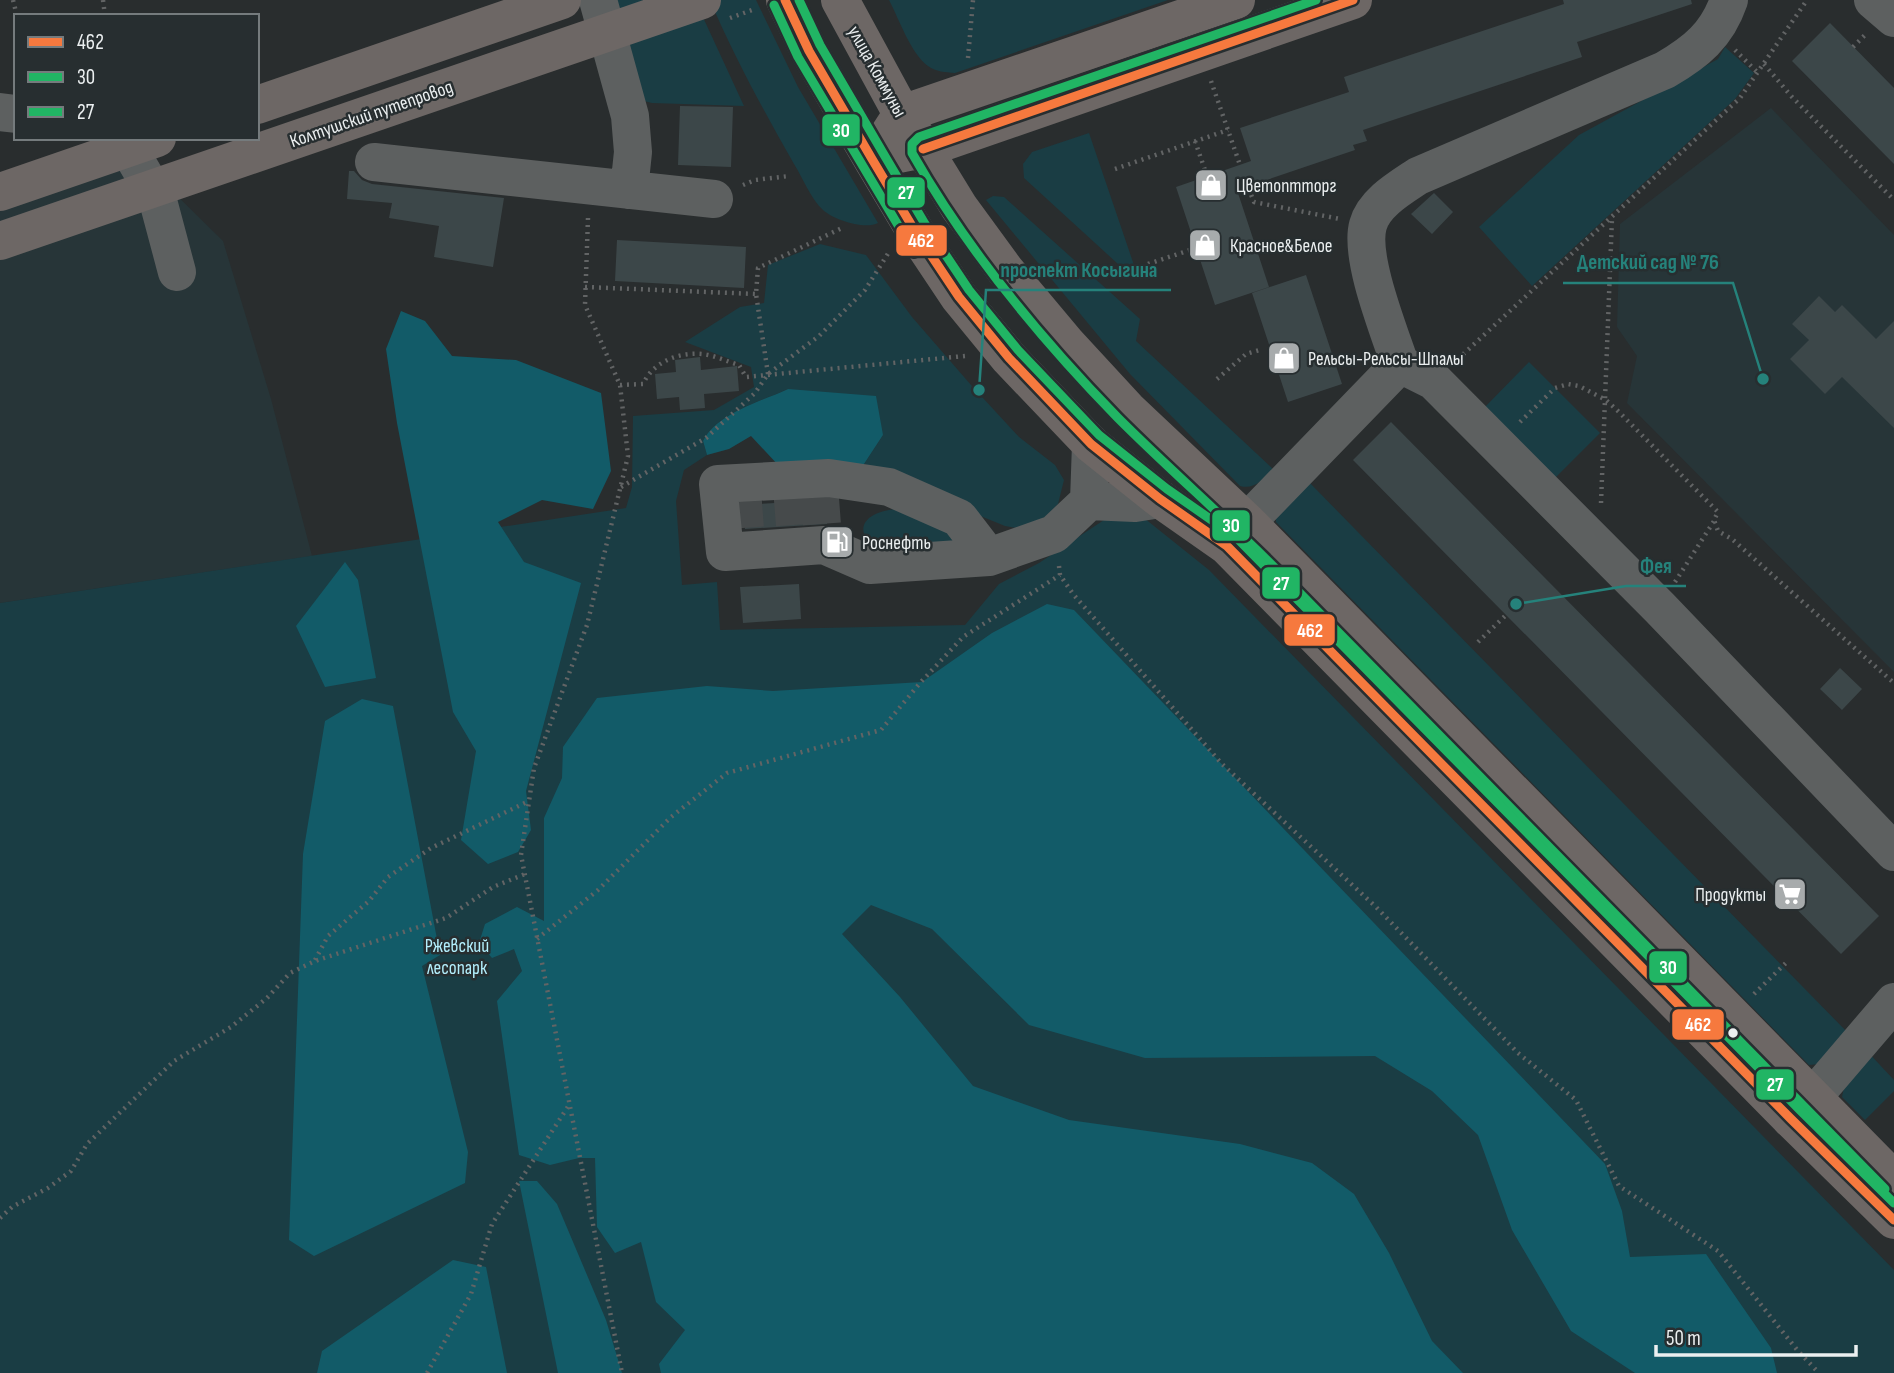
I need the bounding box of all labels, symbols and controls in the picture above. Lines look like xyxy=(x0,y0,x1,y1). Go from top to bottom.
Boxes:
legend xyxy=(14,14,259,140)
street label: улица Коммуны xyxy=(842,22,911,121)
text: 462 xyxy=(77,30,104,55)
text: 30 xyxy=(77,65,95,90)
street label: Колтушский путепровод xyxy=(287,76,456,153)
text: 27 xyxy=(77,100,95,125)
line badge: 30 xyxy=(821,113,861,147)
text: 30 xyxy=(832,120,850,143)
shop icon: Цветоптторг xyxy=(1192,166,1230,204)
place label: Цветоптторг xyxy=(1236,175,1337,198)
line badge: 27 xyxy=(886,176,926,209)
text: 27 xyxy=(898,182,915,205)
line badge: 462 xyxy=(895,224,948,257)
shop icon: Красное&Белое xyxy=(1186,226,1224,264)
text: 462 xyxy=(908,230,934,253)
place label: Красное&Белое xyxy=(1230,235,1332,258)
callout: Детский сад № 76 xyxy=(1563,241,1733,283)
callout: проспект Косыгина xyxy=(986,248,1171,290)
text: Детский сад № 76 xyxy=(1577,250,1719,275)
text: проспект Косыгина xyxy=(1001,258,1157,283)
shop icon: Рельсы-Рельсы-Шпалы xyxy=(1265,339,1303,377)
place label: Рельсы-Рельсы-Шпалы xyxy=(1308,348,1464,371)
line badge: 30 xyxy=(1211,509,1251,542)
text: 30 xyxy=(1222,515,1240,538)
fuel station icon: Роснефть xyxy=(818,523,856,561)
place label: Роснефть xyxy=(862,532,931,555)
callout: Фея xyxy=(1626,544,1686,586)
text: Фея xyxy=(1640,554,1672,579)
line badge: 27 xyxy=(1261,566,1301,600)
text: 27 xyxy=(1273,573,1290,596)
line badge: 462 xyxy=(1283,613,1336,647)
text: 462 xyxy=(1297,620,1323,643)
supermarket icon: Продукты xyxy=(1771,875,1809,913)
place label: Продукты xyxy=(1695,884,1766,907)
park label: Ржевский лесопарк xyxy=(425,935,489,980)
line badge: 30 xyxy=(1648,950,1688,984)
text: 30 xyxy=(1659,957,1677,980)
line badge: 462 xyxy=(1671,1008,1725,1041)
text: 462 xyxy=(1685,1014,1711,1037)
unlabelled marker xyxy=(1726,1026,1740,1040)
line badge: 27 xyxy=(1755,1068,1795,1101)
text: 27 xyxy=(1767,1074,1784,1097)
scale bar xyxy=(1656,1314,1856,1358)
text: 50 m xyxy=(1666,1326,1701,1351)

